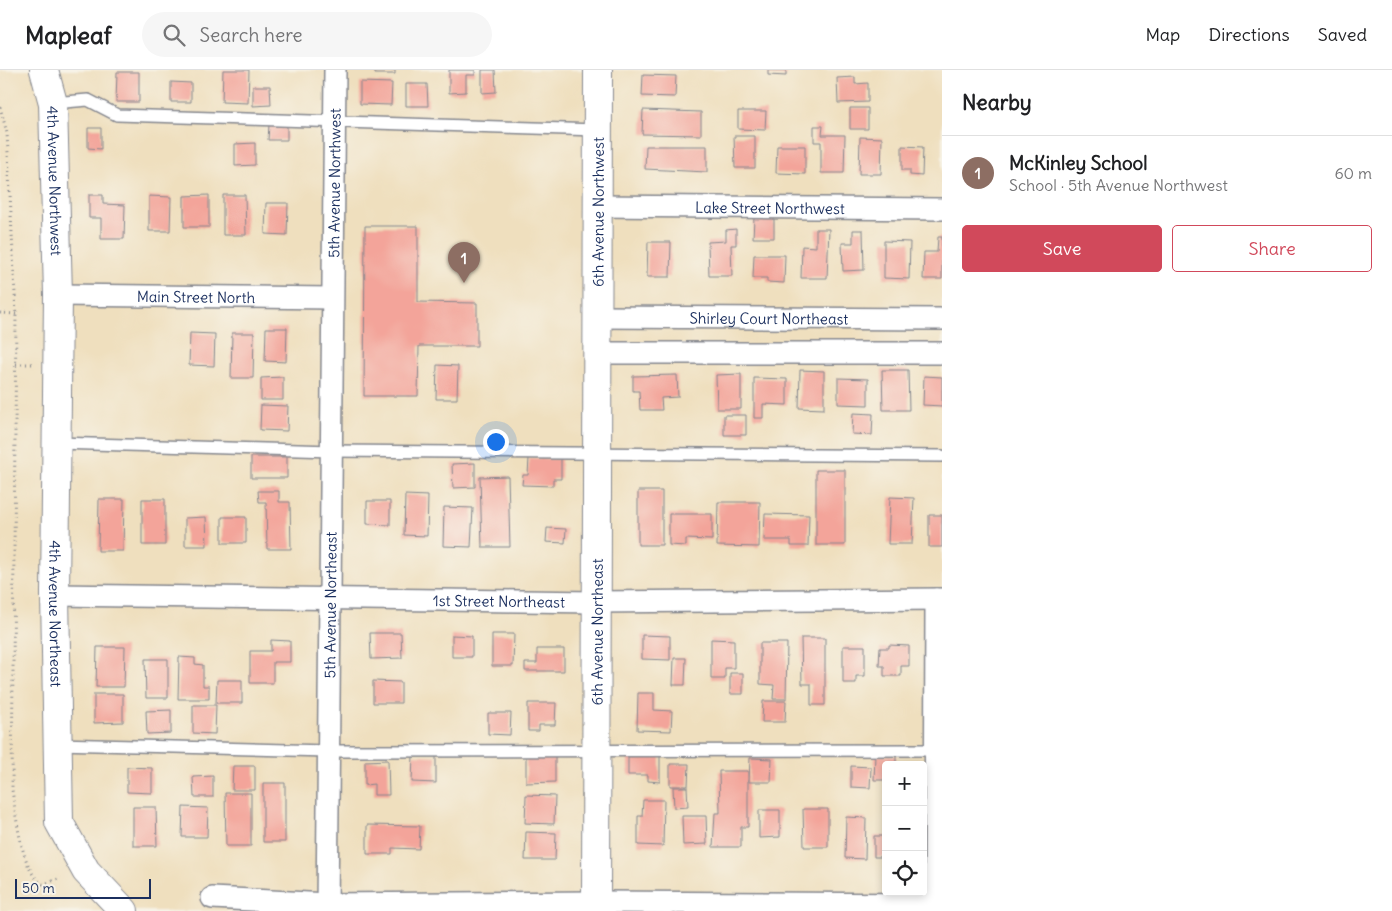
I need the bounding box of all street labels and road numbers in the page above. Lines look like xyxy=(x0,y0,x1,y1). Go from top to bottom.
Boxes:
street label: 4th Avenue Northwest xyxy=(44,106,66,256)
street label: 5th Avenue Northwest xyxy=(324,108,344,258)
street label: 6th Avenue Northwest xyxy=(588,137,607,287)
street label: Lake Street Northwest xyxy=(695,197,845,218)
street label: Main Street North xyxy=(137,286,256,307)
street label: Shirley Court Northeast xyxy=(690,308,848,328)
street label: 5th Avenue Northeast xyxy=(320,531,340,679)
street label: 4th Avenue Northeast xyxy=(45,540,66,687)
street label: 6th Avenue Northeast xyxy=(587,559,606,705)
street label: 1st Street Northeast xyxy=(433,590,565,611)

